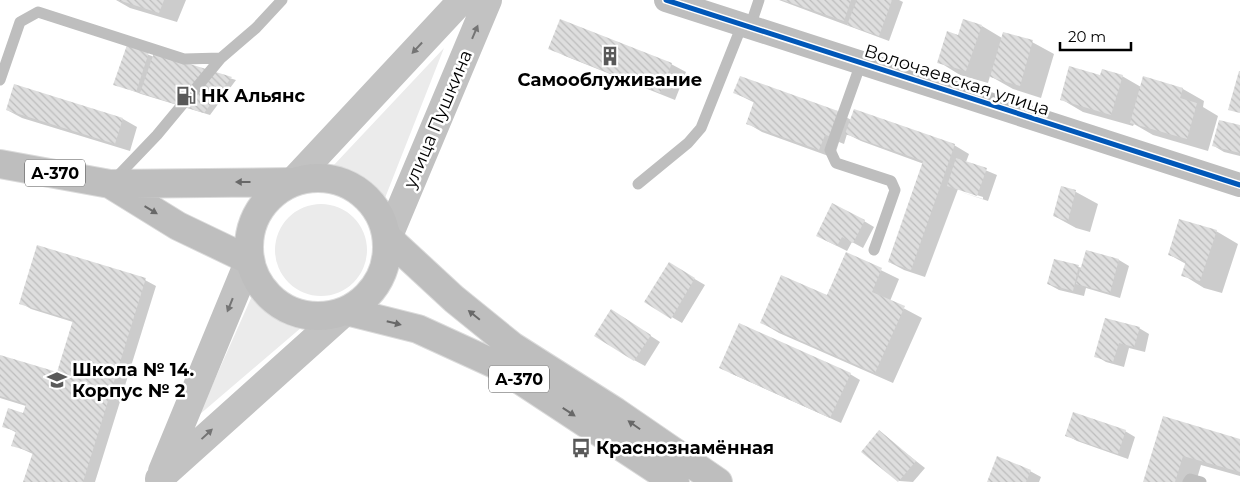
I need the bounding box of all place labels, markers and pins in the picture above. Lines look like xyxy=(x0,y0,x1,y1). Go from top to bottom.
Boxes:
building icon: Самооблуживание xyxy=(599,45,621,67)
place label: Самооблуживание xyxy=(518,69,702,91)
fuel station icon: НК Альянс xyxy=(175,85,197,107)
place label: НК Альянс xyxy=(201,85,305,107)
place label: Школа № 14. Корпус № 2 xyxy=(72,359,194,402)
school or university icon: Школа № 14. Корпус № 2 xyxy=(46,369,68,391)
bus stop icon: Краснознамённая xyxy=(570,437,592,459)
place label: Краснознамённая xyxy=(596,437,774,459)

